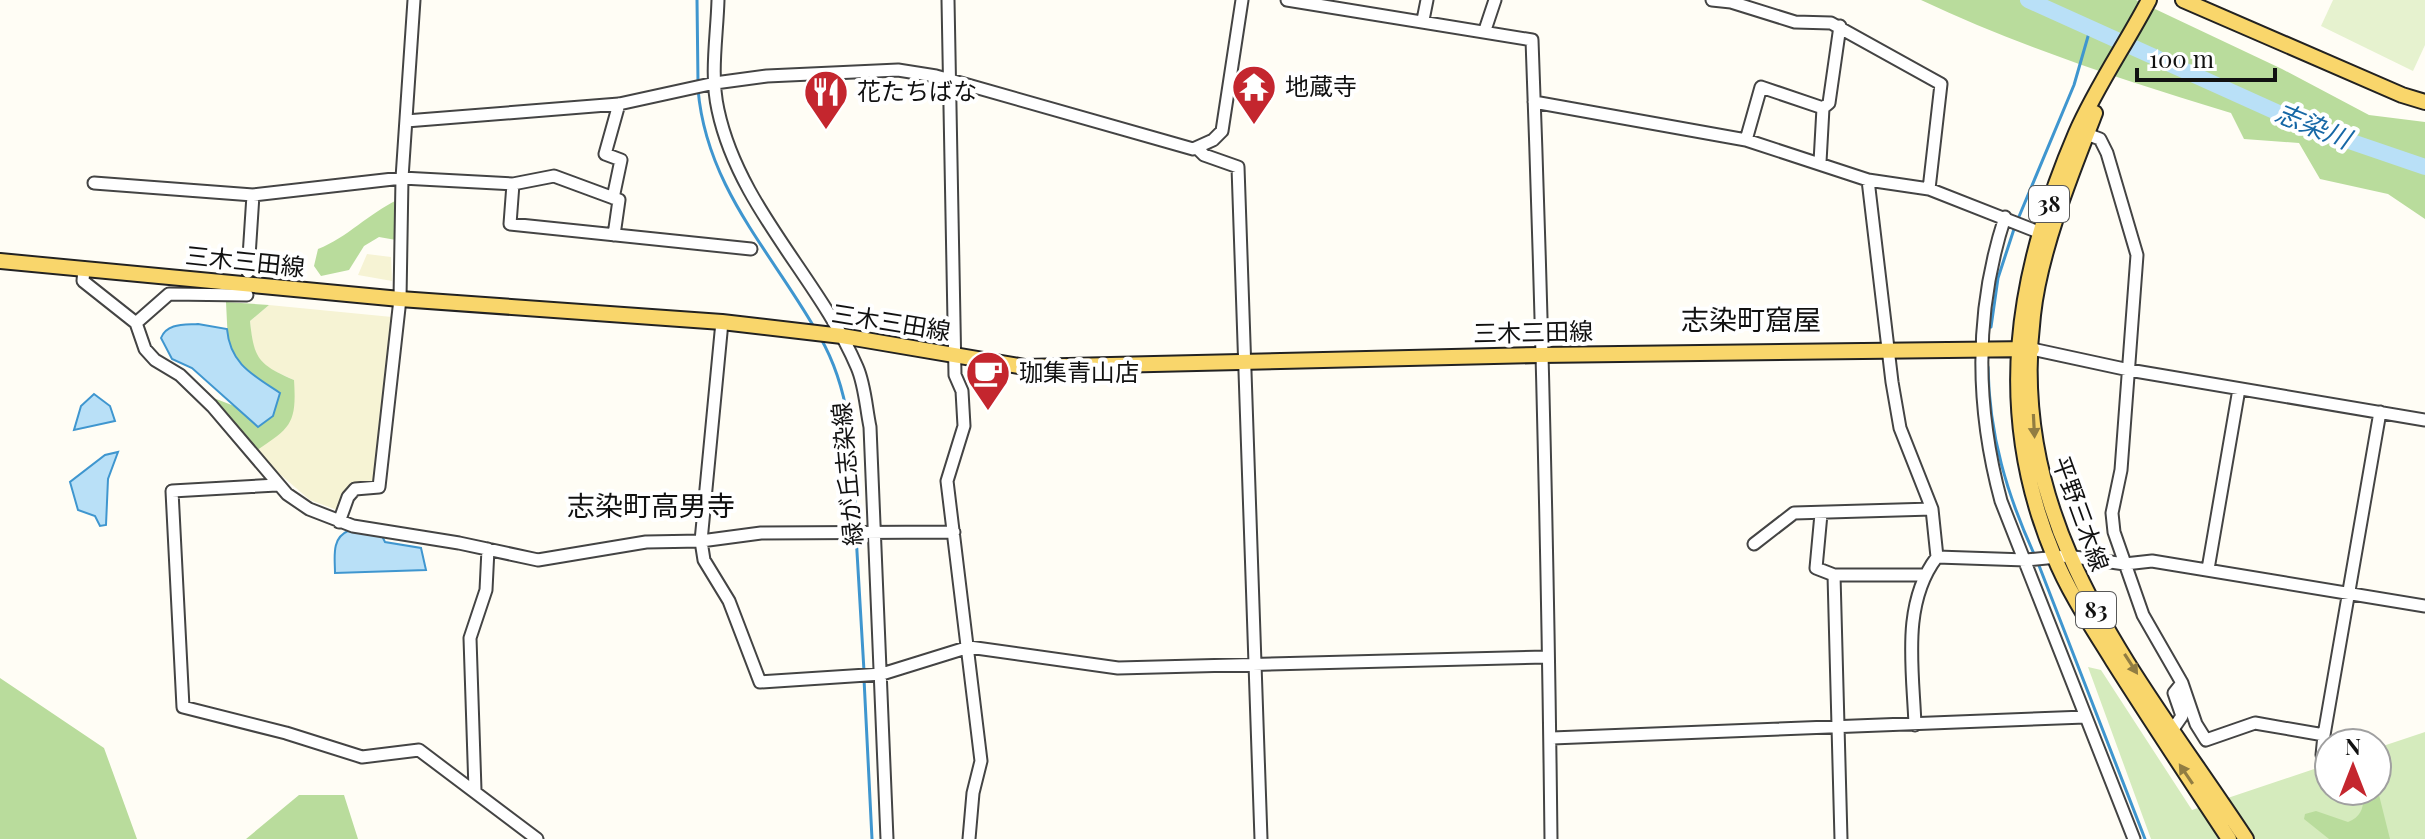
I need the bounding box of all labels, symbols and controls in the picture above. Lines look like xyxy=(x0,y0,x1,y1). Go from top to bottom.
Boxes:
scale bar xyxy=(2137,32,2275,82)
text: 100 m xyxy=(2149,42,2214,74)
temple icon: 地蔵寺 xyxy=(1230,63,1278,126)
restaurant icon: 花たちばな xyxy=(802,68,850,131)
place label: 地蔵寺 xyxy=(1285,69,1357,101)
place label: 花たちばな xyxy=(857,74,977,106)
water label: 志染川 xyxy=(2271,94,2359,157)
road number: 38 xyxy=(2029,186,2069,222)
street label: 三木三田線 xyxy=(184,238,307,282)
street label: 三木三田線 xyxy=(830,296,953,346)
district label: 志染町窟屋 xyxy=(1681,300,1821,337)
street label: 三木三田線 xyxy=(1473,314,1593,348)
cafe icon: 珈集青山店 xyxy=(964,349,1012,412)
place label: 珈集青山店 xyxy=(1019,355,1139,387)
street label: 緑が丘志染線 xyxy=(824,401,868,547)
one-way arrow xyxy=(2028,414,2041,439)
street label: 平野三木線 xyxy=(2046,451,2117,575)
district label: 志染町高男寺 xyxy=(567,486,735,523)
road number: 83 xyxy=(2076,592,2116,628)
one-way arrow xyxy=(2123,653,2137,675)
north arrow xyxy=(2313,727,2393,807)
text: N xyxy=(2345,731,2361,761)
one-way arrow xyxy=(2179,763,2194,785)

